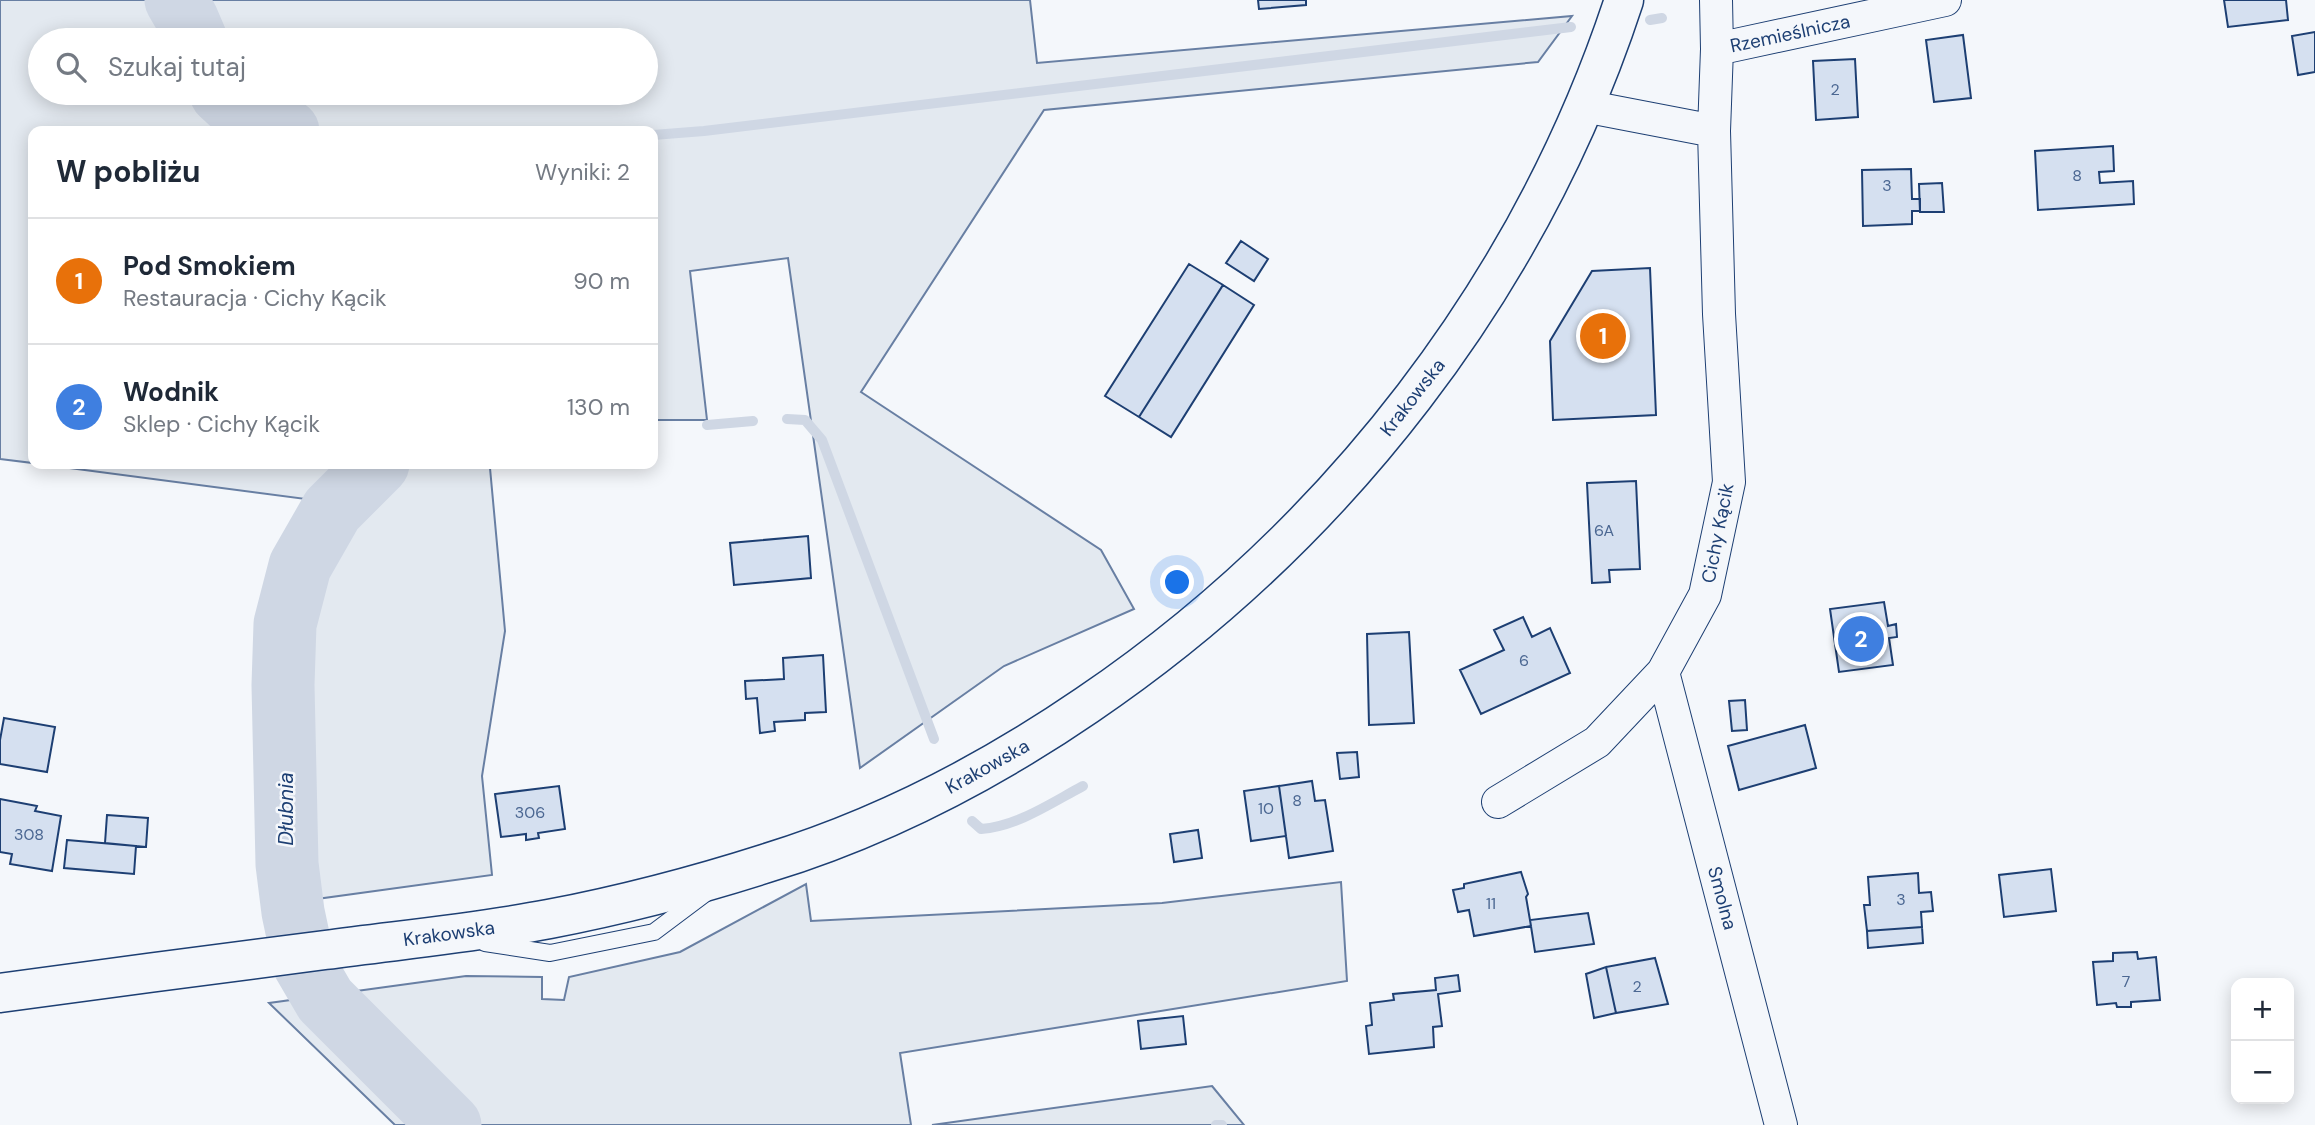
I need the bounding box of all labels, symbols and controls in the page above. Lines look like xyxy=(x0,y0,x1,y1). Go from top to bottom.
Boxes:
street label: Rzemieślnicza xyxy=(1728,9,1852,58)
search box xyxy=(28,28,658,105)
icon: search xyxy=(52,48,90,86)
text: Szukaj tutaj xyxy=(108,50,246,84)
house number: 2 xyxy=(1830,79,1840,100)
text: W pobliżu xyxy=(56,152,201,191)
text: Wyniki: 2 xyxy=(535,157,630,187)
house number: 8 xyxy=(2072,165,2082,186)
house number: 3 xyxy=(1882,175,1892,196)
text: Pod Smokiem xyxy=(123,249,296,283)
text: 1 xyxy=(75,266,83,296)
text: 90 m xyxy=(573,266,630,296)
text: Restauracja · Cichy Kącik xyxy=(123,283,387,313)
pin: 1 xyxy=(1580,310,1626,362)
street label: Krakowska xyxy=(1374,353,1451,441)
text: Wodnik xyxy=(123,375,219,409)
text: 2 xyxy=(72,392,86,422)
text: 130 m xyxy=(567,392,630,422)
text: Sklep · Cichy Kącik xyxy=(123,409,320,439)
street label: Cichy Kącik xyxy=(1696,481,1740,585)
house number: 6A xyxy=(1594,520,1614,541)
your location xyxy=(1160,565,1194,599)
pin: 2 xyxy=(1838,613,1884,665)
house number: 6 xyxy=(1519,650,1529,671)
street label: Krakowska xyxy=(941,733,1034,800)
water label: Dłubnia xyxy=(272,772,300,846)
house number: 8 xyxy=(1292,790,1302,811)
house number: 10 xyxy=(1258,798,1274,819)
house number: 306 xyxy=(515,802,545,823)
house number: 308 xyxy=(14,824,44,845)
street label: Smolna xyxy=(1702,864,1743,933)
house number: 3 xyxy=(1896,889,1906,910)
house number: 11 xyxy=(1486,893,1496,914)
street label: Krakowska xyxy=(402,915,496,952)
house number: 7 xyxy=(2122,971,2130,992)
house number: 2 xyxy=(1632,976,1642,997)
map controls xyxy=(2231,978,2294,1104)
button: + xyxy=(2231,978,2294,1041)
button: − xyxy=(2231,1041,2294,1104)

